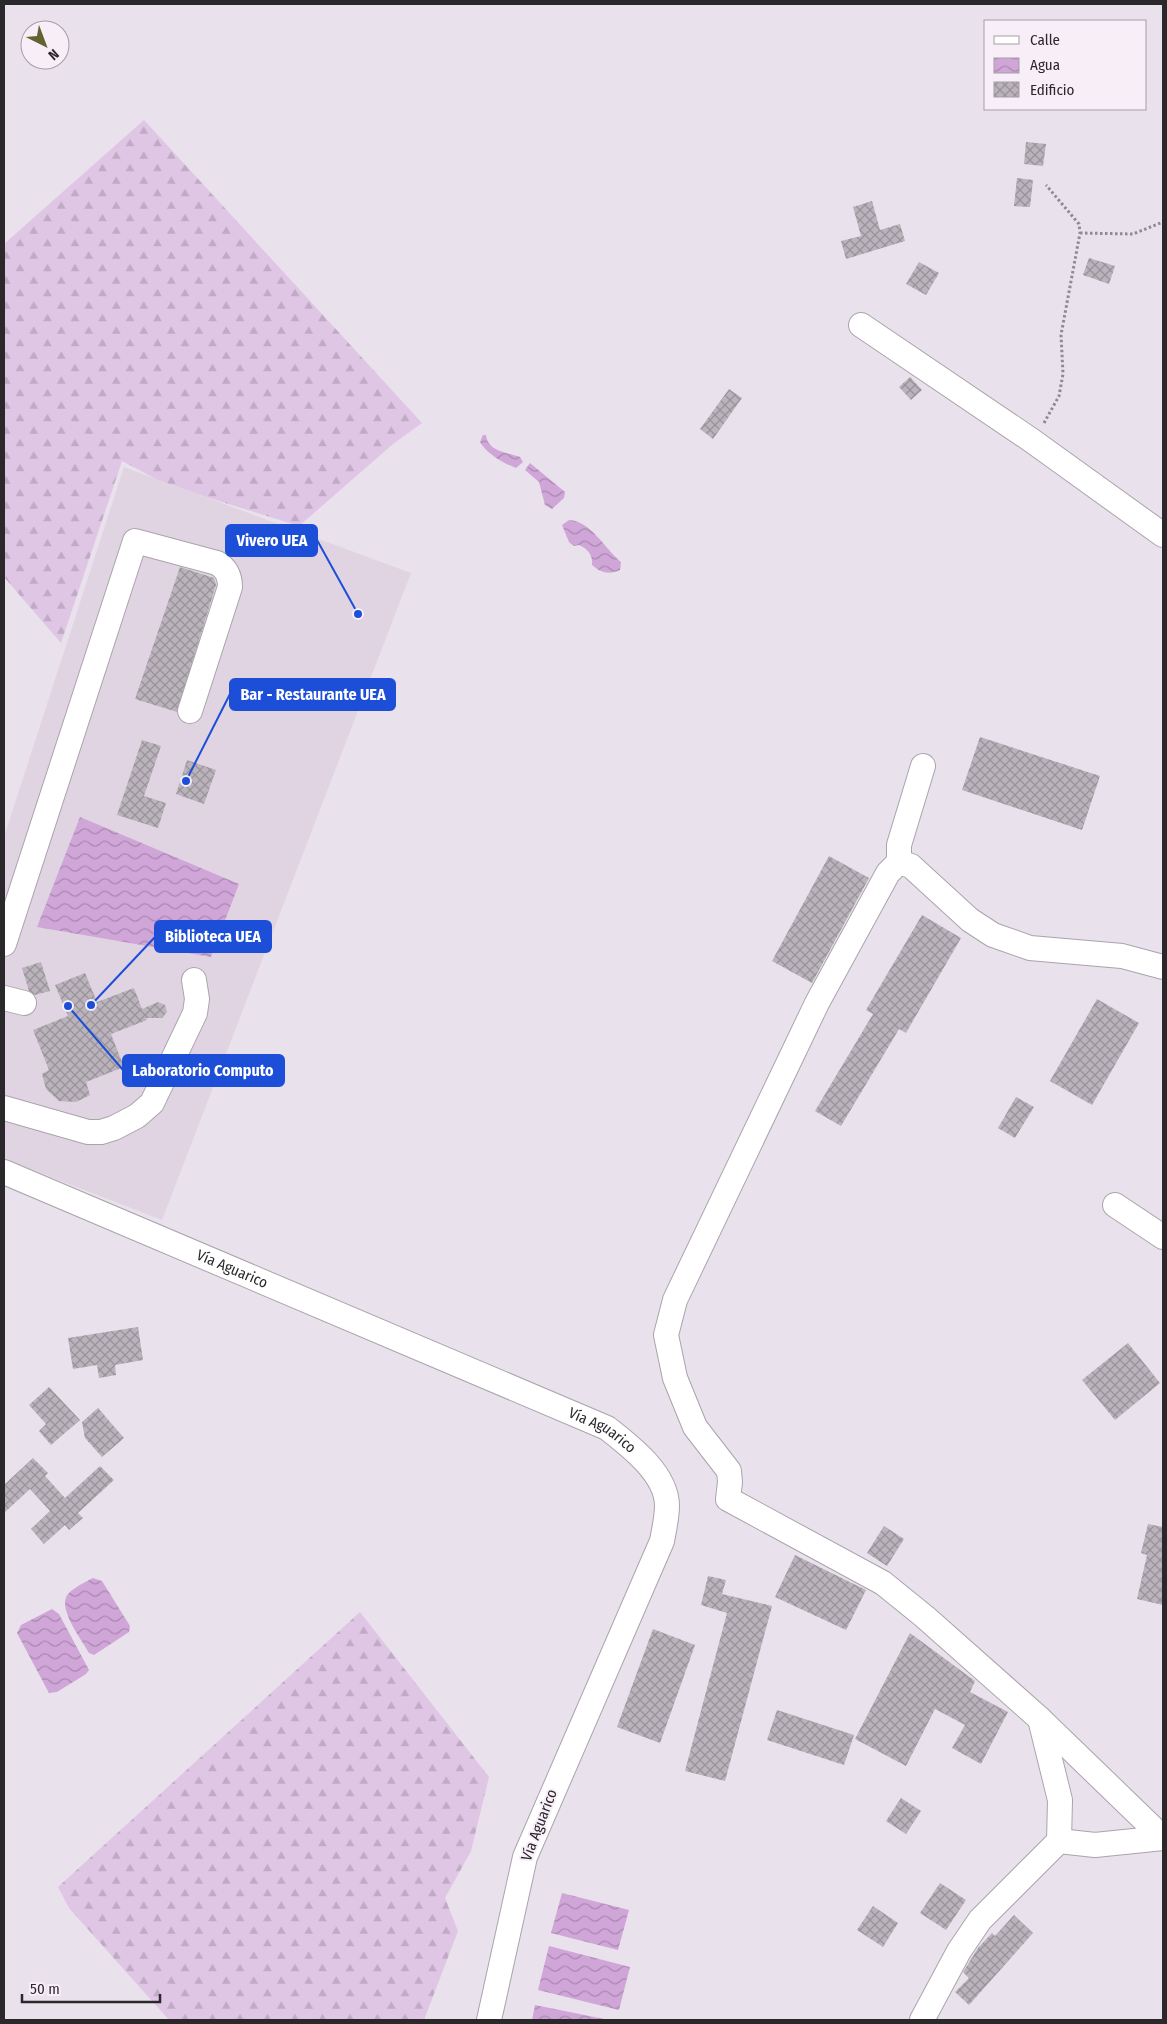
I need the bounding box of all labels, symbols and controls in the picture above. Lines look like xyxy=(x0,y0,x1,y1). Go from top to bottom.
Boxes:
north arrow xyxy=(20,20,70,70)
legend xyxy=(984,20,1147,110)
text: Calle xyxy=(1030,31,1060,49)
text: N xyxy=(45,45,62,63)
text: Agua xyxy=(1030,56,1060,74)
text: Edificio xyxy=(1030,81,1075,99)
callout: Vivero UEA xyxy=(226,525,317,556)
text: Vivero UEA xyxy=(236,531,308,550)
callout: Bar - Restaurante UEA xyxy=(230,679,395,710)
text: Bar - Restaurante UEA xyxy=(240,685,386,704)
callout: Biblioteca UEA xyxy=(155,921,271,952)
text: Biblioteca UEA xyxy=(165,927,261,946)
callout: Laboratorio Computo xyxy=(123,1055,284,1086)
text: Laboratorio Computo xyxy=(132,1061,274,1080)
street label: Vía Aguarico xyxy=(194,1246,271,1292)
street label: Vía Aguarico xyxy=(566,1404,640,1457)
street label: Vía Aguarico xyxy=(517,1786,561,1863)
scale bar xyxy=(22,1972,160,2004)
text: 50 m xyxy=(30,1980,60,1998)

